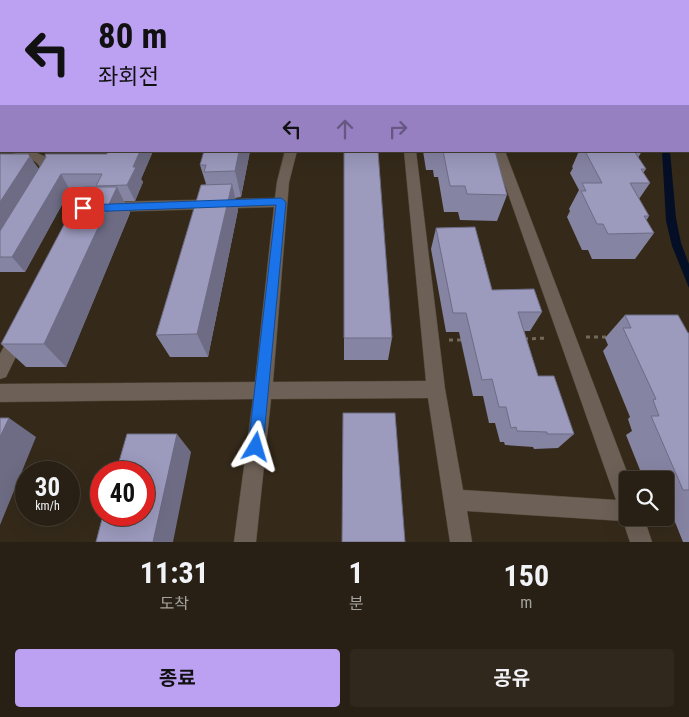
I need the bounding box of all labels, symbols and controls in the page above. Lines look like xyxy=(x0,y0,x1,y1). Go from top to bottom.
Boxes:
text: 80 m xyxy=(98,16,167,57)
icon: left xyxy=(15,20,80,85)
text: 좌회전 xyxy=(98,64,159,89)
icon: left xyxy=(278,115,306,143)
icon: ahead xyxy=(331,115,359,143)
icon: right xyxy=(384,115,412,143)
pin xyxy=(62,187,104,229)
icon: arrive xyxy=(69,194,97,222)
position arrow xyxy=(229,420,281,472)
speed limit sign: 40 xyxy=(90,461,155,526)
map controls xyxy=(619,471,674,526)
button: search xyxy=(619,471,674,526)
text: 30 xyxy=(35,473,60,502)
text: km/h xyxy=(35,499,60,513)
text: 11:31 xyxy=(140,555,209,590)
text: 1 xyxy=(349,555,364,590)
text: 150 xyxy=(504,558,549,593)
text: m xyxy=(520,593,532,612)
text: 도착 xyxy=(160,594,189,613)
text: 분 xyxy=(349,594,364,613)
button: 종료 xyxy=(15,649,340,707)
button: 공유 xyxy=(350,649,674,707)

